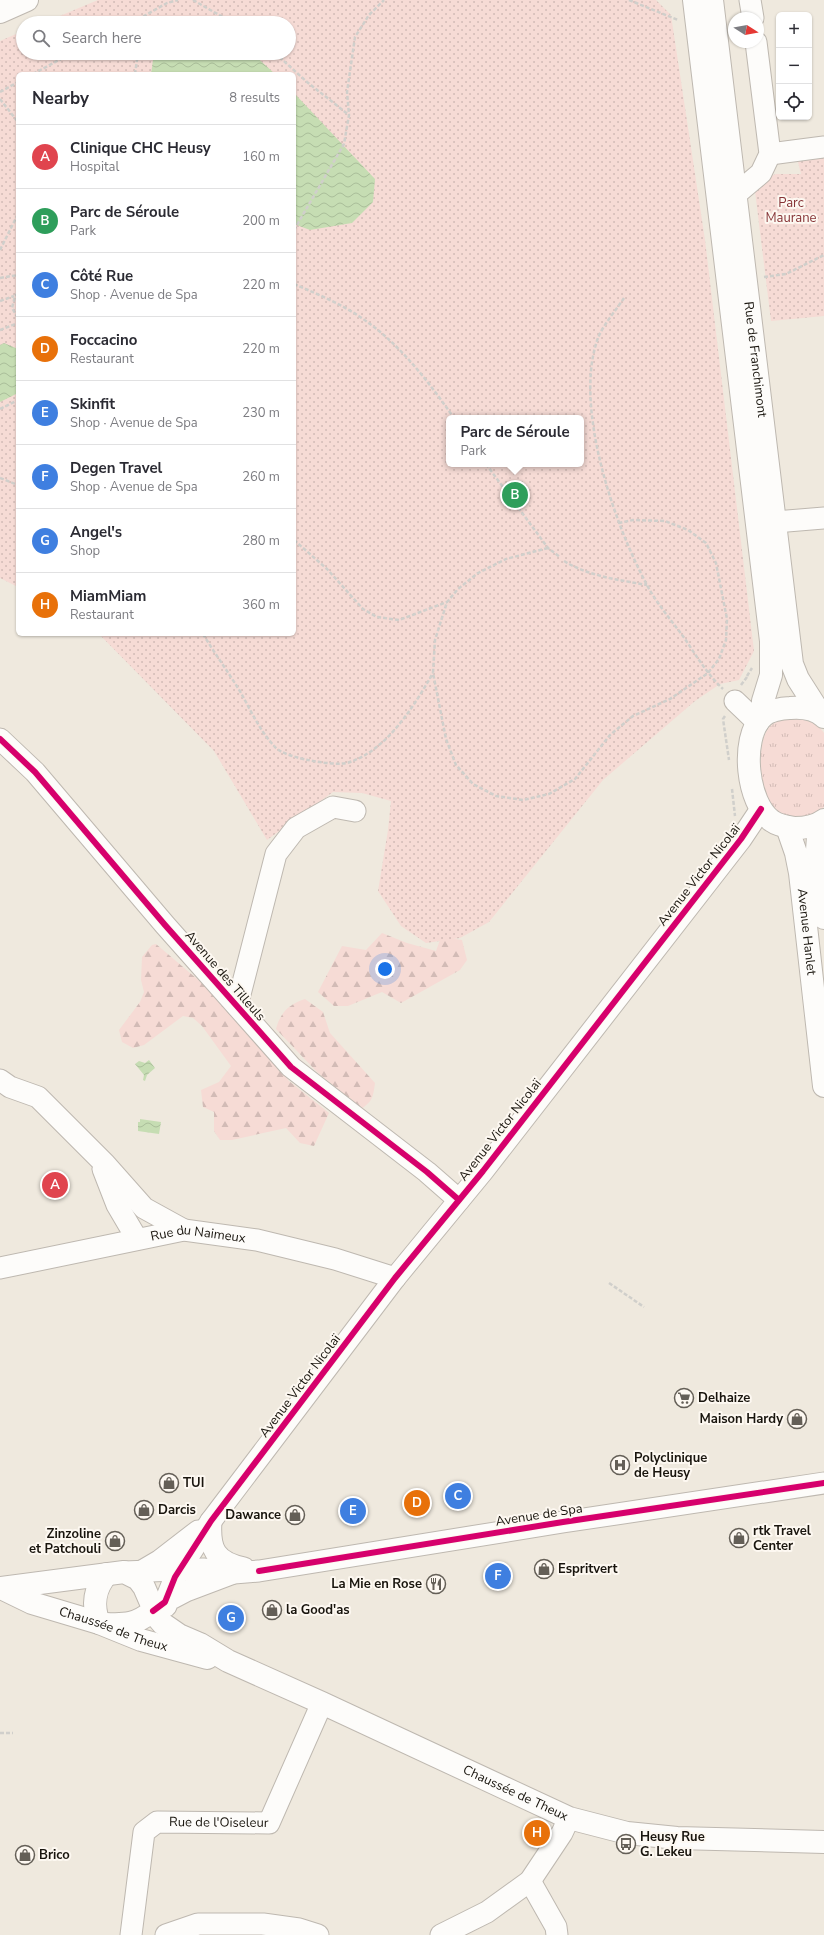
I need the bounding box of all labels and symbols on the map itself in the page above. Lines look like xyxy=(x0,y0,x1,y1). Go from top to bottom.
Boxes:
north arrow xyxy=(728,12,764,48)
park label: Parc Maurane xyxy=(765,194,817,227)
street label: Rue de Franchimont xyxy=(739,300,771,419)
pin: B xyxy=(502,480,528,510)
street label: Avenue Victor Nicolaï xyxy=(653,820,745,930)
street label: Avenue Hanlet xyxy=(793,887,820,976)
street label: Avenue des Tilleuls xyxy=(181,927,269,1025)
your location xyxy=(375,959,395,979)
street label: Avenue Victor Nicolaï xyxy=(454,1075,546,1185)
pin: A xyxy=(42,1170,68,1200)
street label: Rue du Naimeux xyxy=(149,1221,247,1247)
street label: Avenue Victor Nicolaï xyxy=(255,1330,345,1441)
supermarket icon: Delhaize xyxy=(673,1387,695,1409)
place label: Delhaize xyxy=(698,1389,750,1407)
shop icon: Maison Hardy xyxy=(786,1408,808,1430)
place label: Maison Hardy xyxy=(700,1410,783,1428)
place label: Polyclinique de Heusy xyxy=(634,1449,707,1482)
hospital icon: Polyclinique de Heusy xyxy=(609,1454,631,1476)
shop icon: TUI xyxy=(158,1472,180,1494)
place label: TUI xyxy=(183,1474,204,1492)
pin: C xyxy=(445,1481,471,1511)
pin: D xyxy=(404,1488,430,1518)
pin: E xyxy=(340,1496,366,1526)
shop icon: Darcis xyxy=(133,1499,155,1521)
street label: Avenue de Spa xyxy=(494,1499,584,1531)
place label: Darcis xyxy=(158,1501,196,1519)
shop icon: Dawance xyxy=(284,1504,306,1526)
place label: Dawance xyxy=(225,1506,281,1524)
place label: rtk Travel Center xyxy=(753,1522,812,1555)
place label: Zinzoline et Patchouli xyxy=(29,1525,101,1558)
shop icon: rtk Travel Center xyxy=(728,1527,750,1549)
shop icon: Zinzoline et Patchouli xyxy=(104,1530,126,1552)
shop icon: Espritvert xyxy=(533,1558,555,1580)
place label: Espritvert xyxy=(558,1560,619,1578)
pin: F xyxy=(485,1561,511,1591)
restaurant icon: La Mie en Rose xyxy=(425,1573,447,1595)
place label: La Mie en Rose xyxy=(331,1575,422,1593)
shop icon: la Good'as xyxy=(261,1599,283,1621)
place label: la Good'as xyxy=(286,1601,350,1619)
street label: Chaussée de Theux xyxy=(57,1603,170,1656)
pin: G xyxy=(218,1603,244,1633)
street label: Chaussée de Theux xyxy=(460,1761,571,1825)
street label: Rue de l'Oiseleur xyxy=(169,1813,269,1832)
pin: H xyxy=(524,1818,550,1848)
place label: Heusy Rue G. Lekeu xyxy=(640,1828,705,1861)
bus stop icon: Heusy Rue G. Lekeu xyxy=(615,1833,637,1855)
shop icon: Brico xyxy=(14,1844,36,1866)
place label: Brico xyxy=(39,1846,70,1864)

